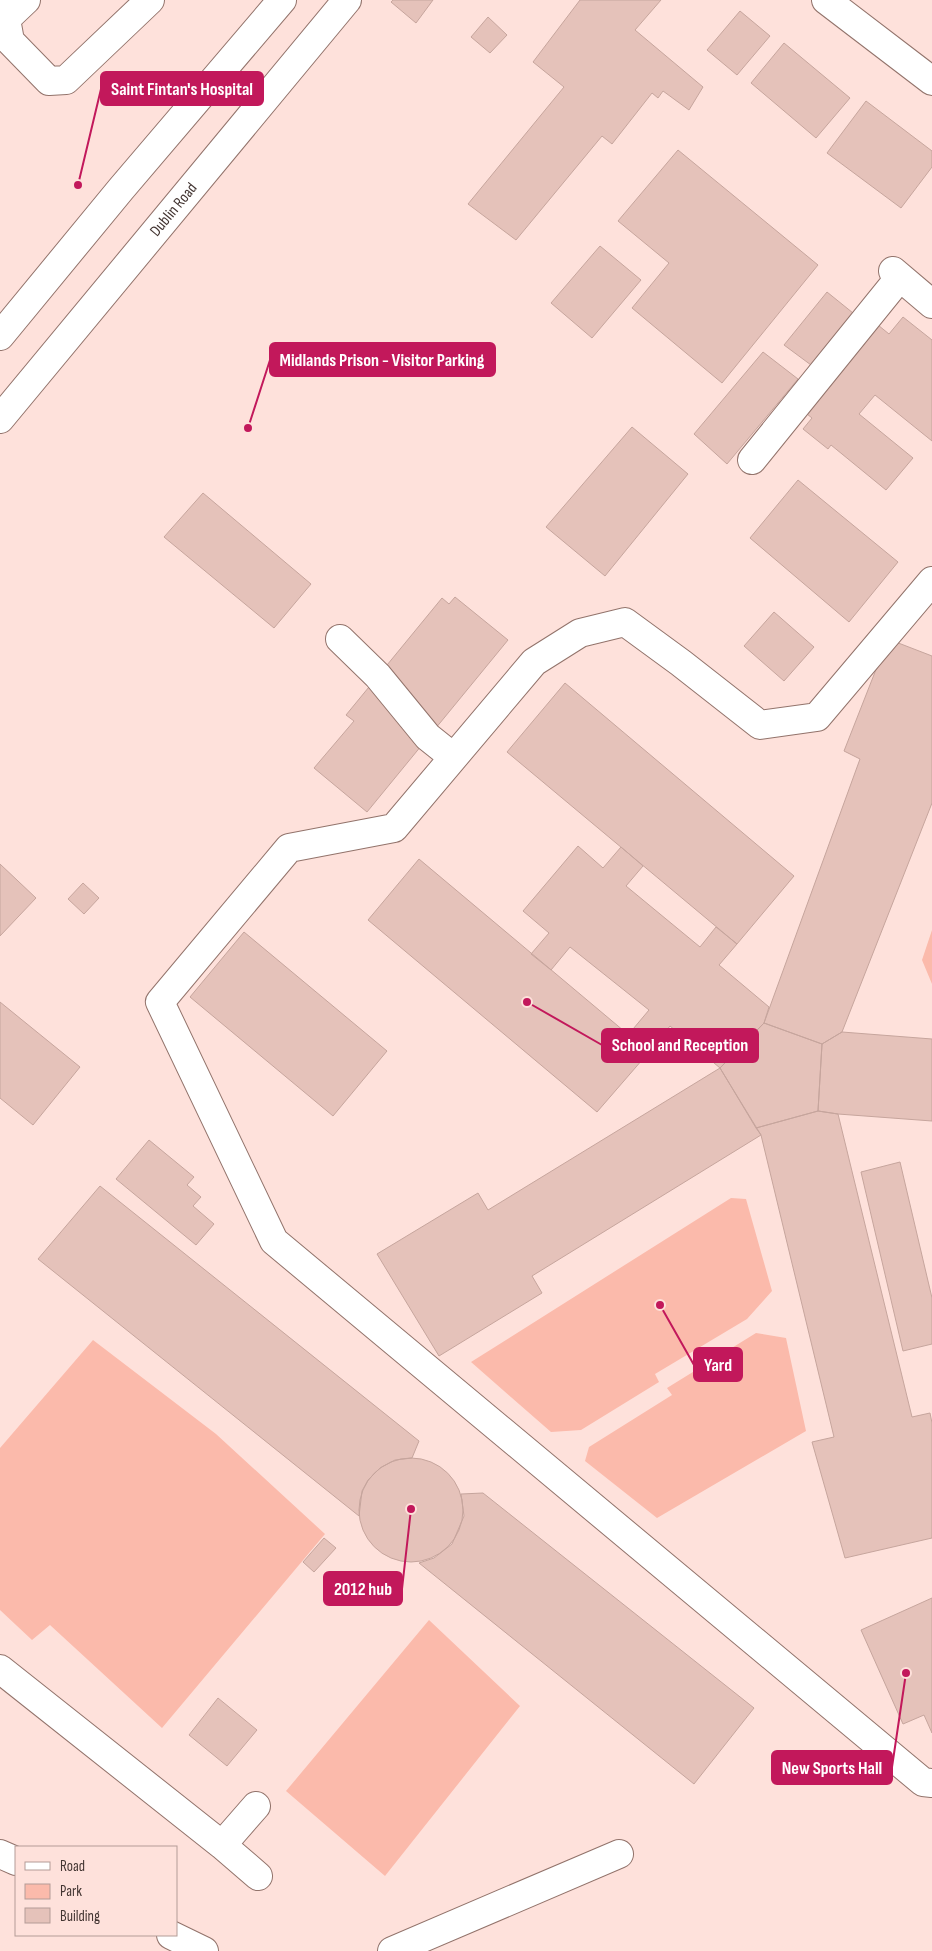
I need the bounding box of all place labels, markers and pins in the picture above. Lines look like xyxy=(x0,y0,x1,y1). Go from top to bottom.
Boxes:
callout: Saint Fintan's Hospital xyxy=(101,72,263,105)
callout: Midlands Prison - Visitor Parking xyxy=(270,343,495,376)
callout: School and Reception xyxy=(602,1029,758,1062)
callout: Yard xyxy=(694,1348,742,1381)
callout: 2012 hub xyxy=(324,1572,402,1605)
callout: New Sports Hall xyxy=(772,1751,892,1784)

